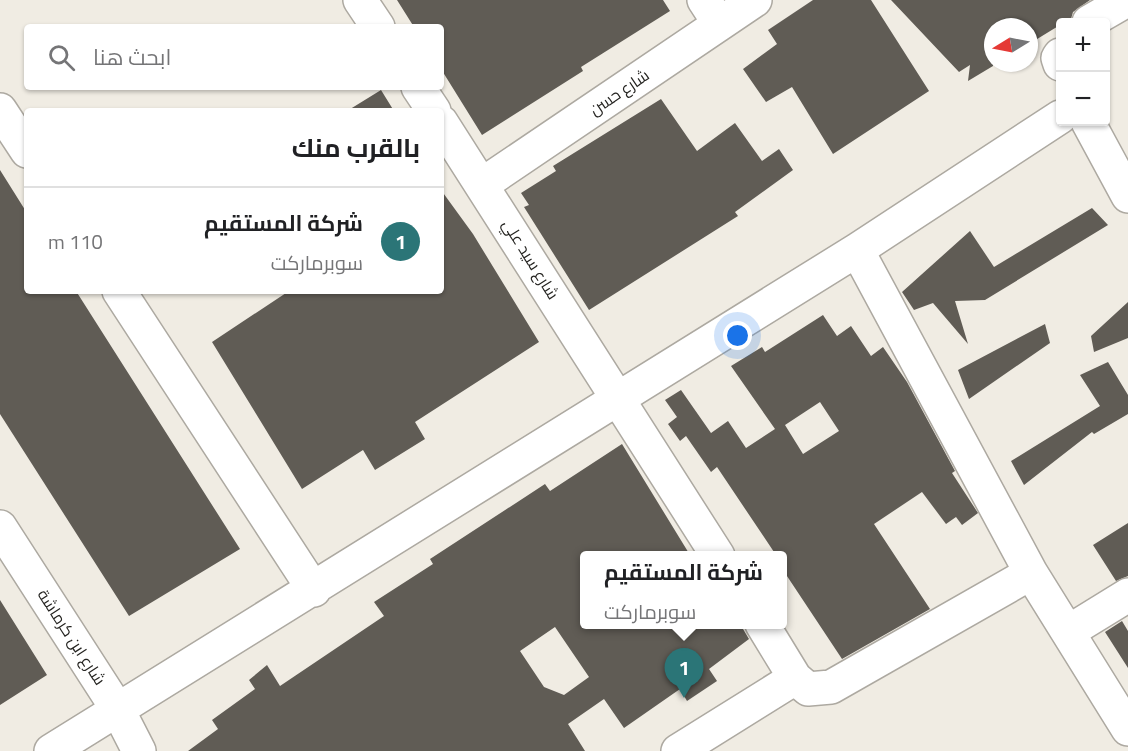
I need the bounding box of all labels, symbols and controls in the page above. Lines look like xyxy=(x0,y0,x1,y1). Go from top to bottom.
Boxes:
north arrow xyxy=(984,18,1038,72)
map controls xyxy=(1056,18,1110,126)
button: + xyxy=(1056,18,1110,72)
search box xyxy=(24,24,444,90)
text: ابحث هنا xyxy=(93,36,171,78)
icon: search xyxy=(45,41,78,74)
street label: شارع حسن xyxy=(582,61,656,123)
button: − xyxy=(1056,72,1110,126)
text: بالقرب منك xyxy=(292,123,420,172)
text: شركة المستقيم xyxy=(204,202,363,244)
street label: شارع سيد علي xyxy=(494,213,568,305)
text: 110 m xyxy=(48,223,103,260)
text: 1 xyxy=(395,223,406,260)
text: سوبرماركت xyxy=(271,244,363,281)
your location xyxy=(723,321,752,350)
popup xyxy=(580,551,787,629)
text: شركة المستقيم xyxy=(604,551,763,593)
street label: شارع ابن كرماشة xyxy=(29,583,115,691)
text: سوبرماركت xyxy=(604,593,696,630)
pin: 1 xyxy=(664,648,704,698)

